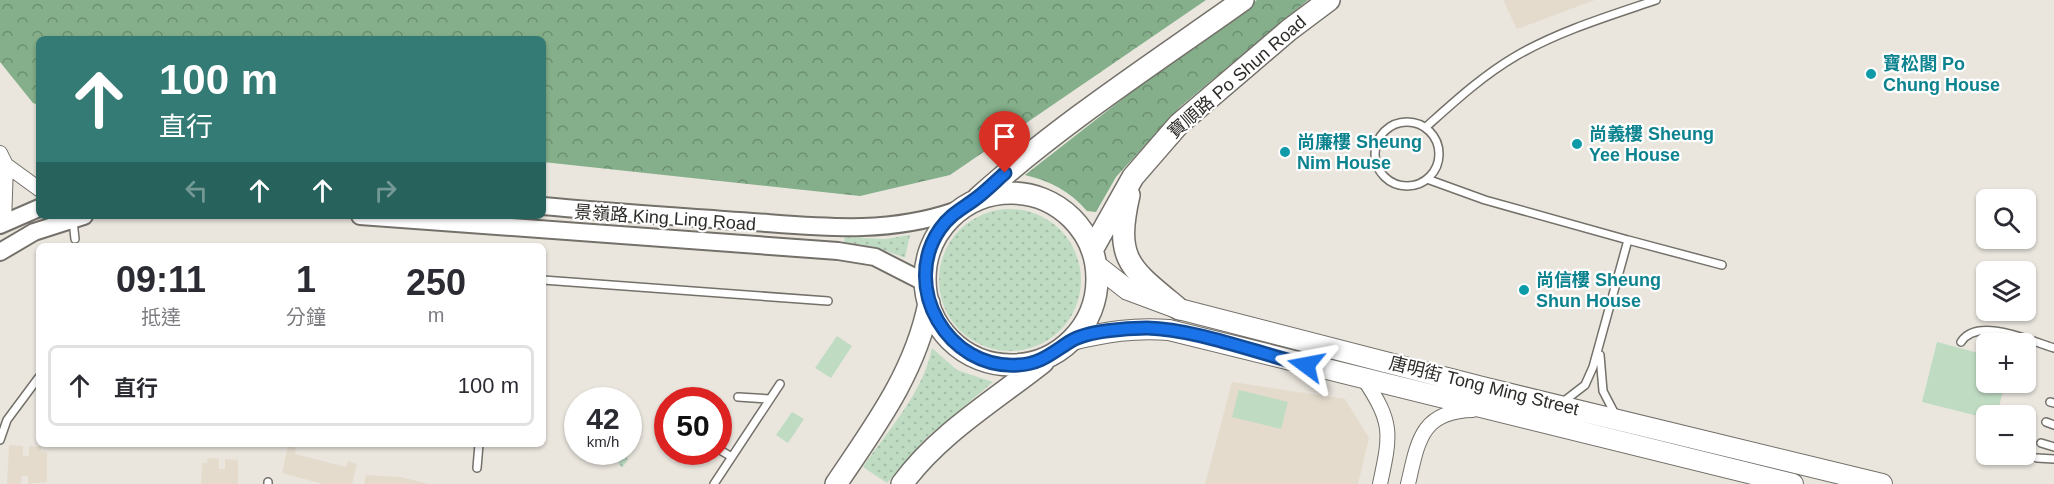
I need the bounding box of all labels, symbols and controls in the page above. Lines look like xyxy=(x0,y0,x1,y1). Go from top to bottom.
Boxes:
street label: 寶順路 Po Shun Road xyxy=(1164,12,1310,142)
place label: 寶松閣 Po Chung House xyxy=(1883,53,2000,95)
text: 100 m xyxy=(159,56,278,103)
icon: ahead xyxy=(60,60,138,138)
marker: 寶松閣 Po Chung House xyxy=(1864,67,1878,81)
pin xyxy=(979,111,1030,173)
text: 直行 xyxy=(159,112,213,142)
icon: arrive xyxy=(988,120,1021,153)
place label: 尚義樓 Sheung Yee House xyxy=(1589,124,1714,165)
place label: 尚廉樓 Sheung Nim House xyxy=(1297,132,1422,173)
marker: 尚義樓 Sheung Yee House xyxy=(1570,137,1584,151)
marker: 尚廉樓 Sheung Nim House xyxy=(1278,145,1292,159)
icon: left xyxy=(180,174,213,207)
icon: ahead xyxy=(243,174,276,207)
icon: ahead xyxy=(306,174,339,207)
icon: right xyxy=(369,174,402,207)
map controls xyxy=(1976,189,2036,465)
button: search xyxy=(1976,189,2036,249)
street label: 景嶺路 King Ling Road xyxy=(573,202,757,234)
text: 09:11 xyxy=(116,259,206,300)
text: 1 xyxy=(296,259,316,300)
button: layers xyxy=(1976,261,2036,321)
text: 250 xyxy=(406,262,466,303)
place label: 尚信樓 Sheung Shun House xyxy=(1536,270,1661,311)
marker: 尚信樓 Sheung Shun House xyxy=(1517,283,1531,297)
text: m xyxy=(428,304,444,326)
text: 抵達 xyxy=(141,306,181,328)
text: 分鐘 xyxy=(286,306,326,328)
position arrow xyxy=(1274,333,1338,397)
button: + xyxy=(1976,333,2036,393)
street label: 唐明街 Tong Ming Street xyxy=(1387,353,1581,419)
icon: ahead xyxy=(63,369,96,402)
text: 100 m xyxy=(458,373,519,398)
text: 直行 xyxy=(114,376,158,401)
speed limit sign: 50 xyxy=(654,387,732,465)
text: 42 xyxy=(586,402,620,435)
button: − xyxy=(1976,405,2036,465)
text: km/h xyxy=(587,433,619,450)

